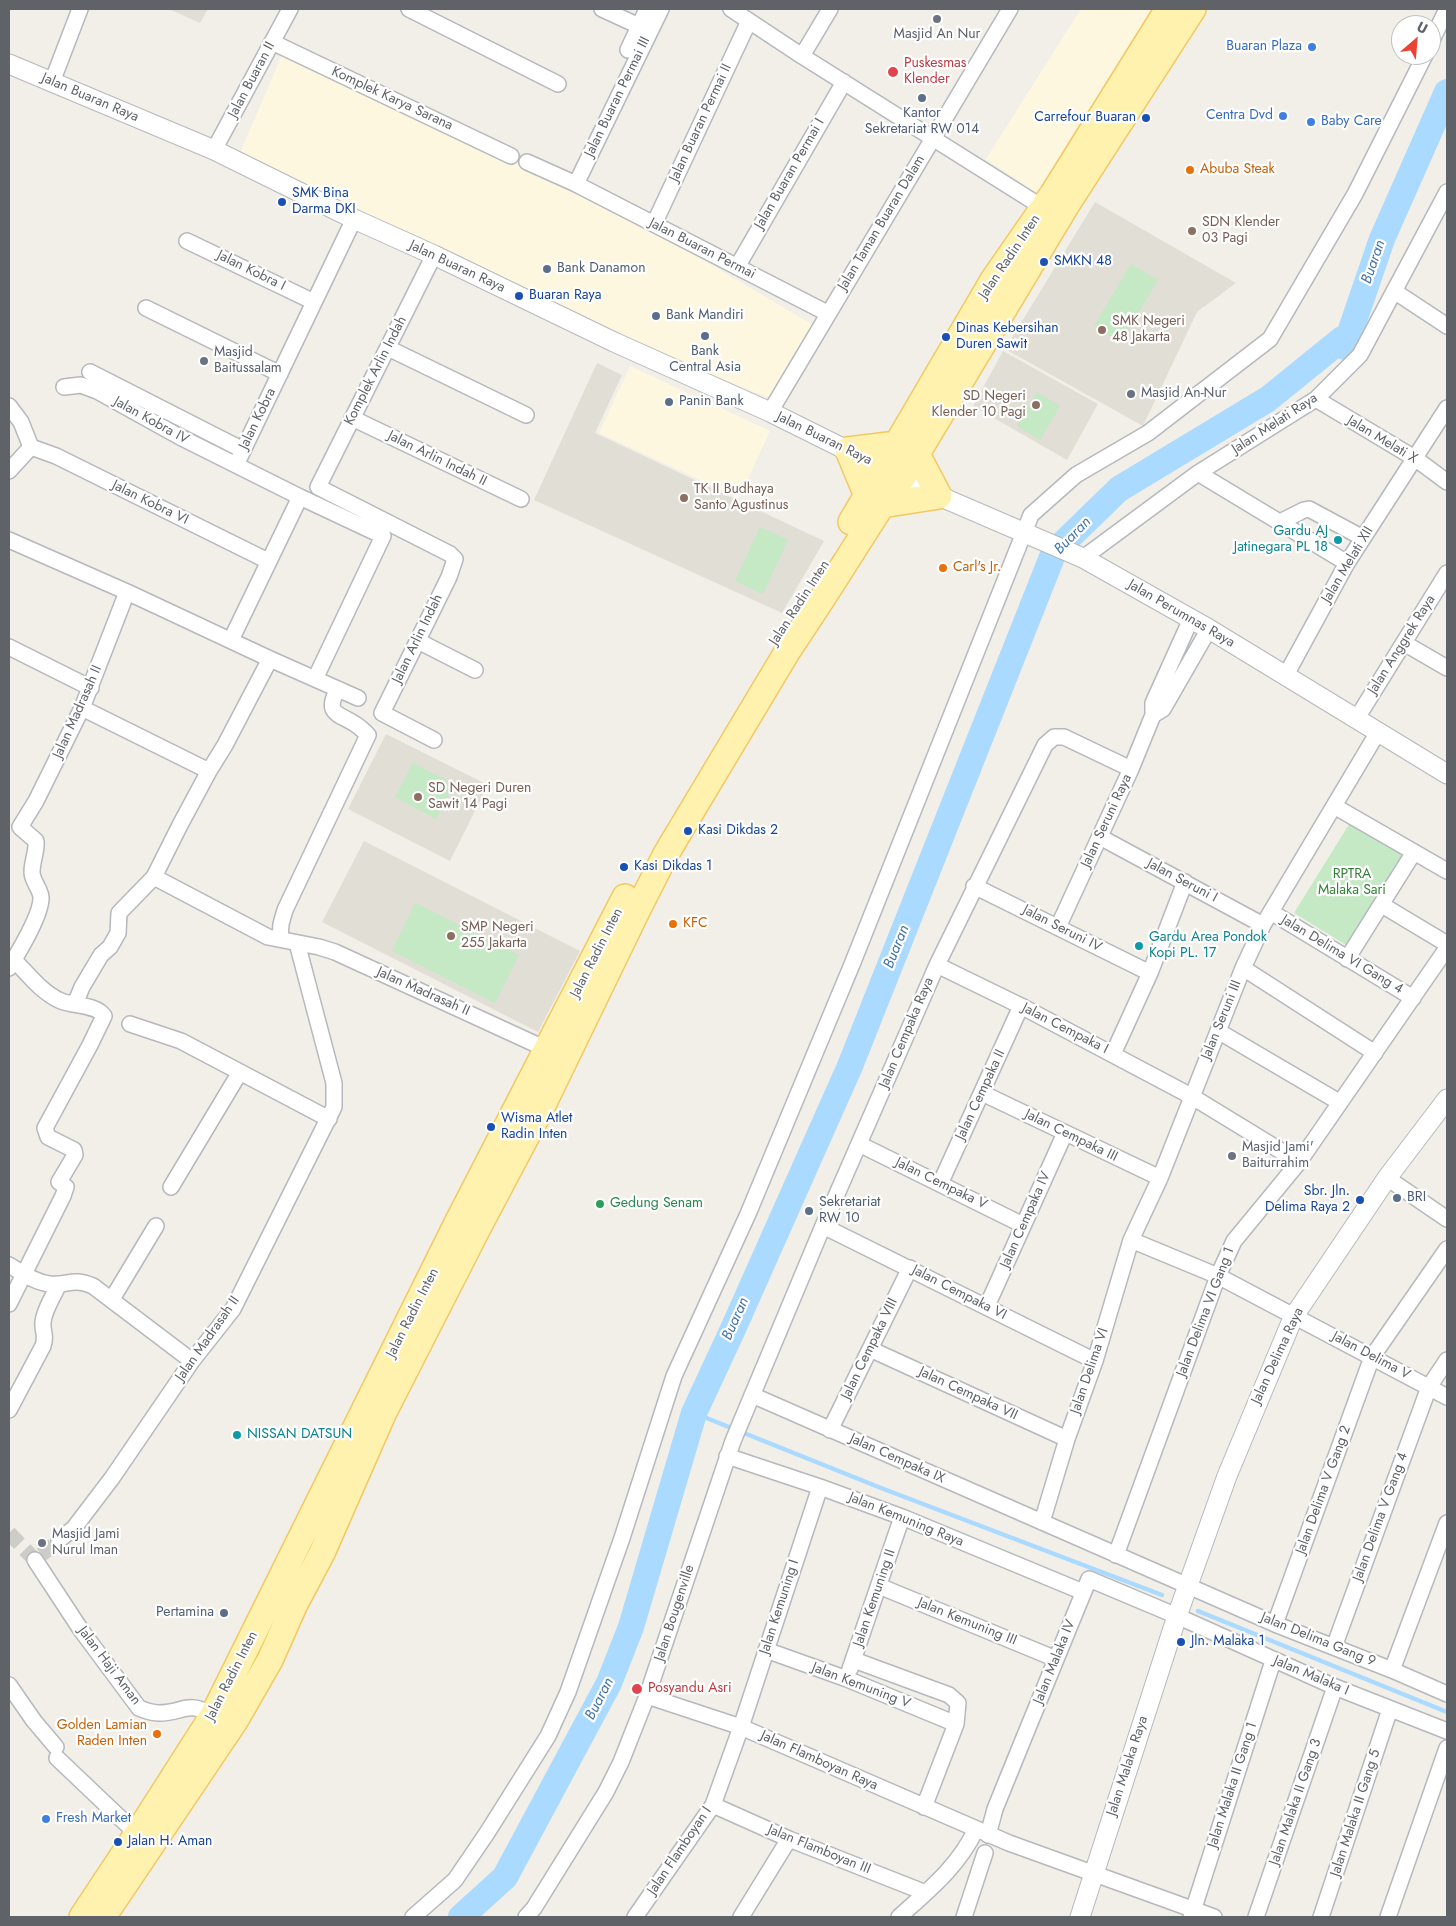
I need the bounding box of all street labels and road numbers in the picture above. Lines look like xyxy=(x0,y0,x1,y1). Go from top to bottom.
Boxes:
street label: Jalan Buaran Permai III xyxy=(582,34,654,160)
street label: Jalan Buaran II xyxy=(225,39,279,121)
street label: Jalan Buaran Permai II xyxy=(666,61,736,185)
street label: Komplek Karya Sarana xyxy=(329,64,455,134)
street label: Jalan Buaran Raya xyxy=(39,70,141,126)
street label: Jalan Buaran Permai I xyxy=(752,116,828,232)
street label: Jalan Taman Buaran Dalam xyxy=(835,152,929,294)
street label: Jalan Radin Inten xyxy=(976,212,1044,302)
street label: Jalan Buaran Permai xyxy=(646,215,758,283)
street label: Jalan Buaran Raya xyxy=(406,237,508,297)
street label: Jalan Kobra I xyxy=(214,247,288,295)
street label: Komplek Arlin Indah xyxy=(341,314,411,428)
street label: Jalan Kobra xyxy=(236,386,280,452)
street label: Jalan Melati Raya xyxy=(1229,390,1321,458)
street label: Jalan Kobra IV xyxy=(111,394,191,448)
street label: Jalan Buaran Raya xyxy=(774,409,874,469)
street label: Jalan Melati X xyxy=(1344,412,1420,468)
street label: Jalan Arlin Indah II xyxy=(385,428,489,490)
street label: Jalan Kobra VI xyxy=(109,477,191,529)
street label: Jalan Melati XII xyxy=(1319,524,1377,606)
street label: Jalan Radin Inten xyxy=(766,557,834,649)
street label: Jalan Perumnas Raya xyxy=(1125,577,1237,651)
street label: Jalan Arlin Indah xyxy=(389,592,447,686)
street label: Jalan Anggrek Raya xyxy=(1365,592,1439,698)
street label: Jalan Madrasah II xyxy=(50,663,106,761)
street label: Jalan Seruni Raya xyxy=(1078,772,1136,870)
street label: Jalan Seruni I xyxy=(1144,855,1220,907)
street label: Jalan Seruni IV xyxy=(1020,902,1104,956)
street label: Jalan Radin Inten xyxy=(567,906,627,1000)
street label: Jalan Delima VI Gang 4 xyxy=(1278,912,1406,998)
street label: Jalan Madrasah II xyxy=(374,964,472,1020)
street label: Jalan Cempaka Raya xyxy=(876,975,938,1091)
street label: Jalan Seruni III xyxy=(1198,978,1246,1062)
street label: Jalan Cempaka I xyxy=(1019,1000,1111,1058)
street label: Jalan Cempaka II xyxy=(953,1047,1009,1143)
street label: Jalan Cempaka III xyxy=(1022,1106,1120,1166)
street label: Jalan Cempaka V xyxy=(892,1154,990,1214)
street label: Jalan Cempaka IV xyxy=(997,1169,1055,1271)
street label: Jalan Delima VI Gang 1 xyxy=(1174,1245,1238,1379)
street label: Jalan Cempaka VI xyxy=(909,1262,1009,1324)
street label: Jalan Radin Inten xyxy=(383,1266,443,1360)
street label: Jalan Madrasah II xyxy=(172,1293,244,1385)
street label: Jalan Cempaka VIII xyxy=(838,1296,902,1402)
street label: Jalan Delima Raya xyxy=(1248,1305,1308,1407)
street label: Jalan Delima VI xyxy=(1067,1326,1113,1416)
street label: Jalan Delima V xyxy=(1329,1328,1413,1384)
street label: Jalan Cempaka VII xyxy=(916,1364,1020,1424)
street label: Jalan Delima V Gang 2 xyxy=(1293,1423,1355,1557)
street label: Jalan Cempaka IX xyxy=(847,1431,947,1487)
street label: Jalan Delima V Gang 4 xyxy=(1350,1450,1412,1584)
street label: Jalan Kemuning Raya xyxy=(846,1489,966,1551)
street label: Jalan Kemuning II xyxy=(850,1547,900,1649)
street label: Jalan Kemuning I xyxy=(757,1558,803,1656)
street label: Jalan Bougenville xyxy=(652,1563,698,1663)
street label: Jalan Kemuning III xyxy=(915,1594,1019,1650)
street label: Jalan Delima Gang 9 xyxy=(1258,1609,1378,1671)
street label: Jalan Malaka IV xyxy=(1030,1617,1080,1707)
street label: Jalan Haji Aman xyxy=(74,1623,144,1709)
street label: Jalan Radin Inten xyxy=(202,1629,262,1723)
street label: Jalan Malaka I xyxy=(1271,1653,1351,1699)
street label: Jalan Kemuning V xyxy=(809,1659,913,1713)
street label: Jalan Malaka Raya xyxy=(1104,1714,1152,1818)
street label: Jalan Malaka II Gang 1 xyxy=(1205,1720,1261,1850)
street label: Jalan Flamboyan Raya xyxy=(758,1728,880,1794)
street label: Jalan Malaka II Gang 3 xyxy=(1266,1737,1326,1867)
street label: Jalan Malaka II Gang 5 xyxy=(1327,1747,1385,1879)
street label: Jalan Flamboyan I xyxy=(644,1804,716,1898)
street label: Jalan Flamboyan III xyxy=(765,1822,873,1878)

